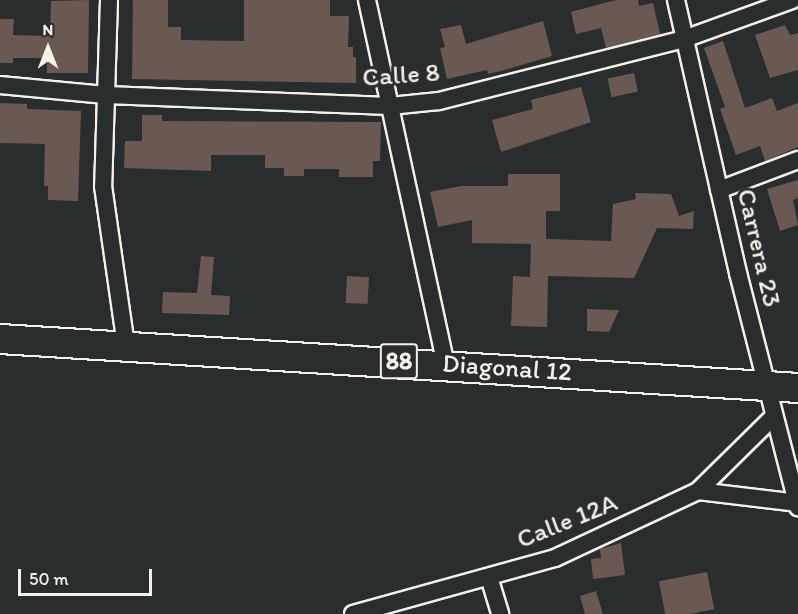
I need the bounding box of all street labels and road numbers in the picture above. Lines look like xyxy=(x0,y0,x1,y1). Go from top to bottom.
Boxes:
street label: Calle 8 xyxy=(361,57,441,93)
street label: Carrera 23 xyxy=(730,186,788,310)
road number: 88 xyxy=(380,340,418,382)
street label: Diagonal 12 xyxy=(441,348,573,388)
street label: Calle 12A xyxy=(512,487,622,555)

